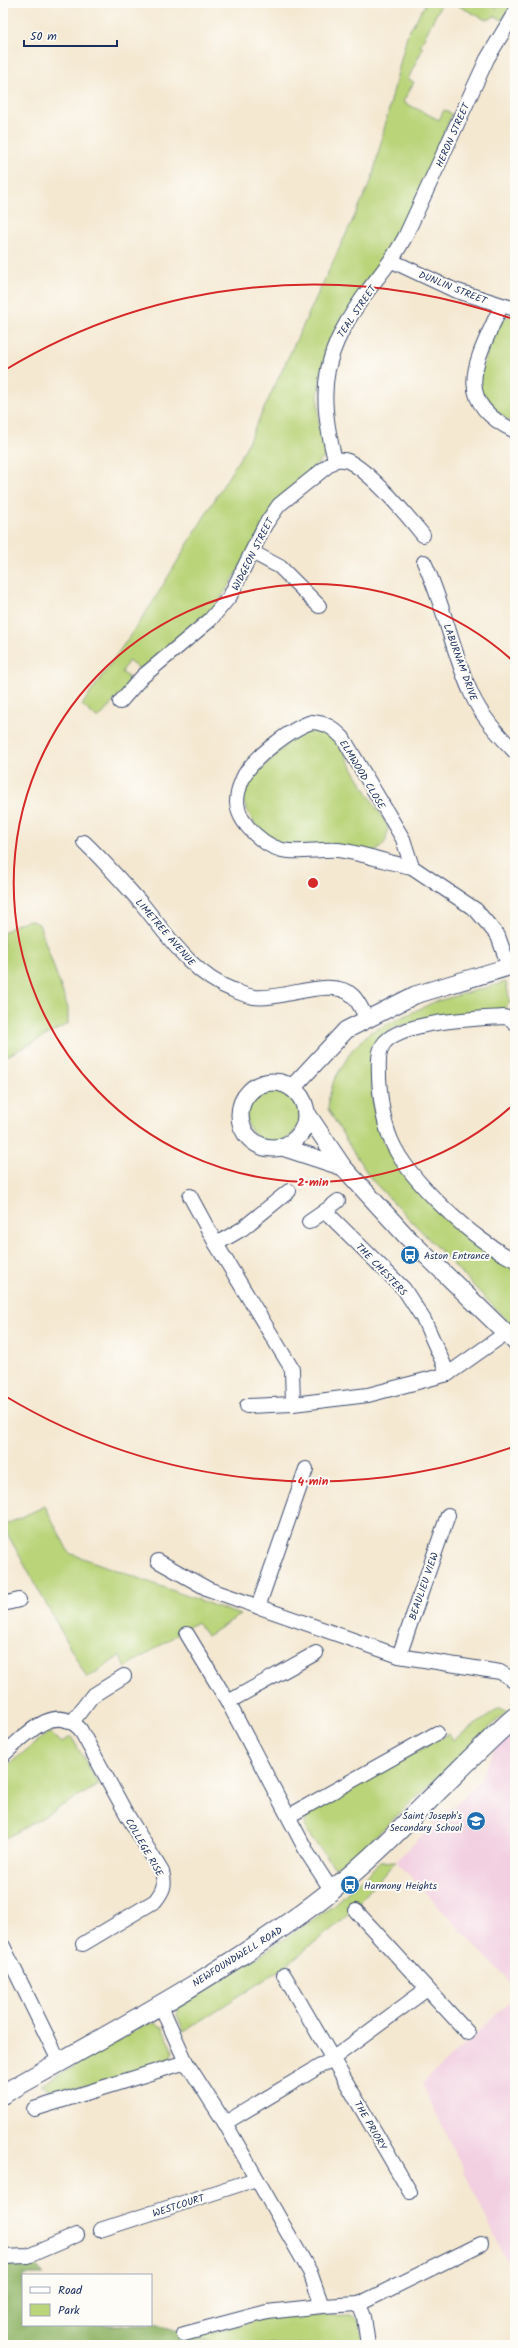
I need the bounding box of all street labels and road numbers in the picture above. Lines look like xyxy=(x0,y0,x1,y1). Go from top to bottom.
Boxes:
street label: HERON STREET xyxy=(432,99,475,170)
street label: DUNLIN STREET xyxy=(416,267,491,309)
street label: TEAL STREET xyxy=(333,281,381,341)
street label: WIDGEON STREET xyxy=(228,514,279,594)
street label: LABURNAM DRIVE xyxy=(439,622,482,704)
street label: ELMWOOD CLOSE xyxy=(335,737,390,813)
street label: LIMETREE AVENUE xyxy=(131,895,200,971)
street label: THE CHESTERS xyxy=(352,1240,411,1300)
street label: BEAULIEU VIEW xyxy=(405,1550,443,1622)
street label: COLLEGE RISE xyxy=(121,1815,168,1881)
street label: NEWFOUNDWELL ROAD xyxy=(189,1922,286,1991)
street label: THE PRIORY xyxy=(350,2098,391,2154)
street label: WESTCOURT xyxy=(150,2190,208,2222)

